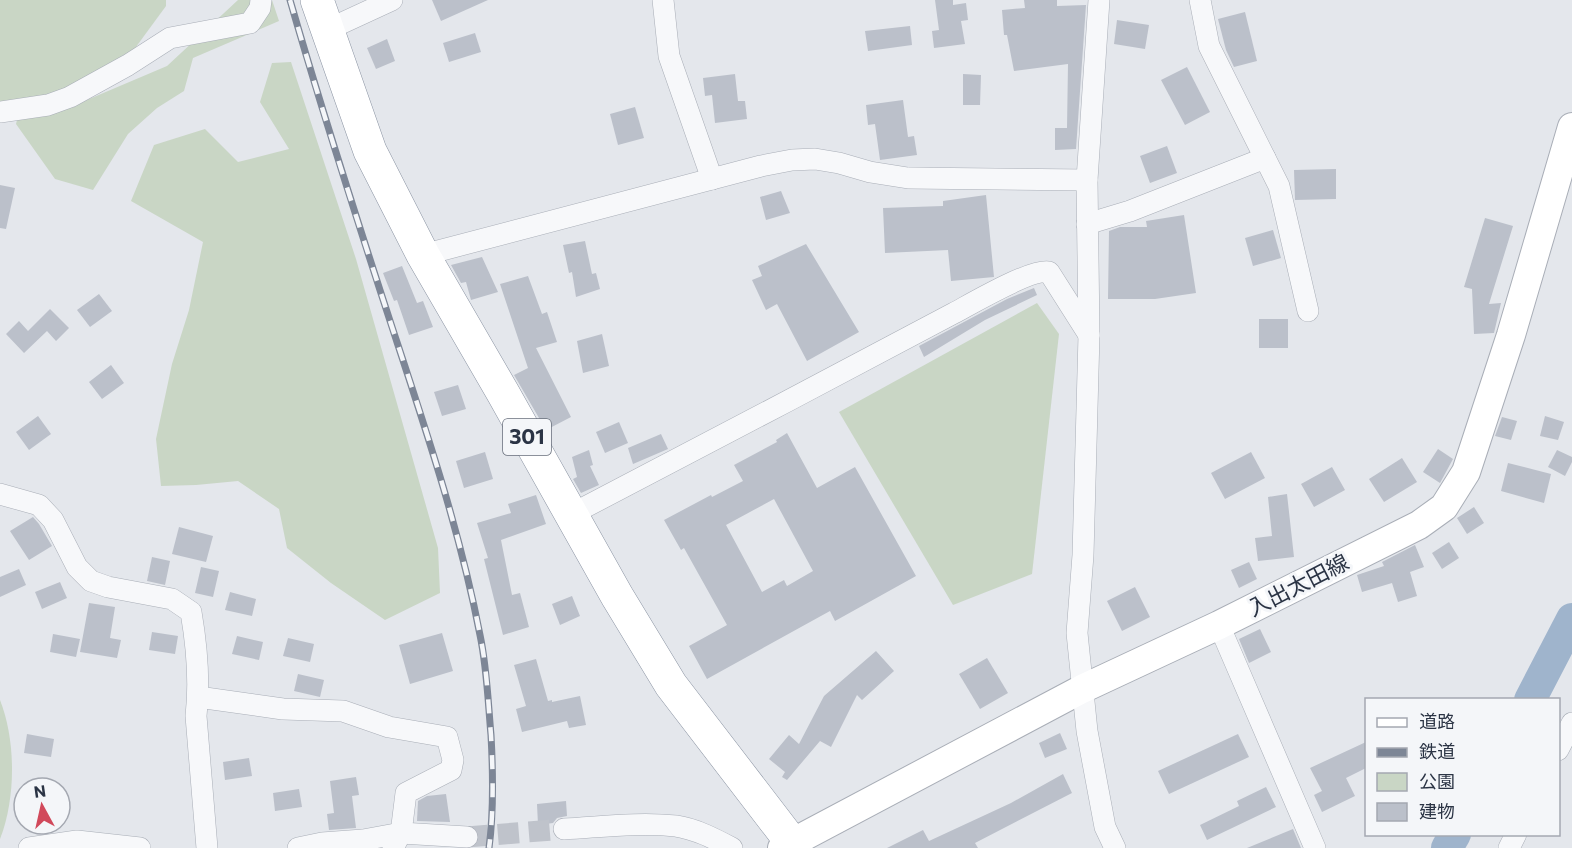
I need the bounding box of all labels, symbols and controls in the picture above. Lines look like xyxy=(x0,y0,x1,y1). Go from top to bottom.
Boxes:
road number: 301 xyxy=(503,419,551,455)
street label: 入出太田線 xyxy=(1243,548,1353,622)
legend xyxy=(1365,698,1560,836)
text: 道路 xyxy=(1419,710,1455,732)
text: 鉄道 xyxy=(1419,740,1455,762)
text: 公園 xyxy=(1419,770,1455,792)
north arrow xyxy=(12,776,72,836)
text: N xyxy=(33,780,47,801)
text: 建物 xyxy=(1419,800,1455,822)

